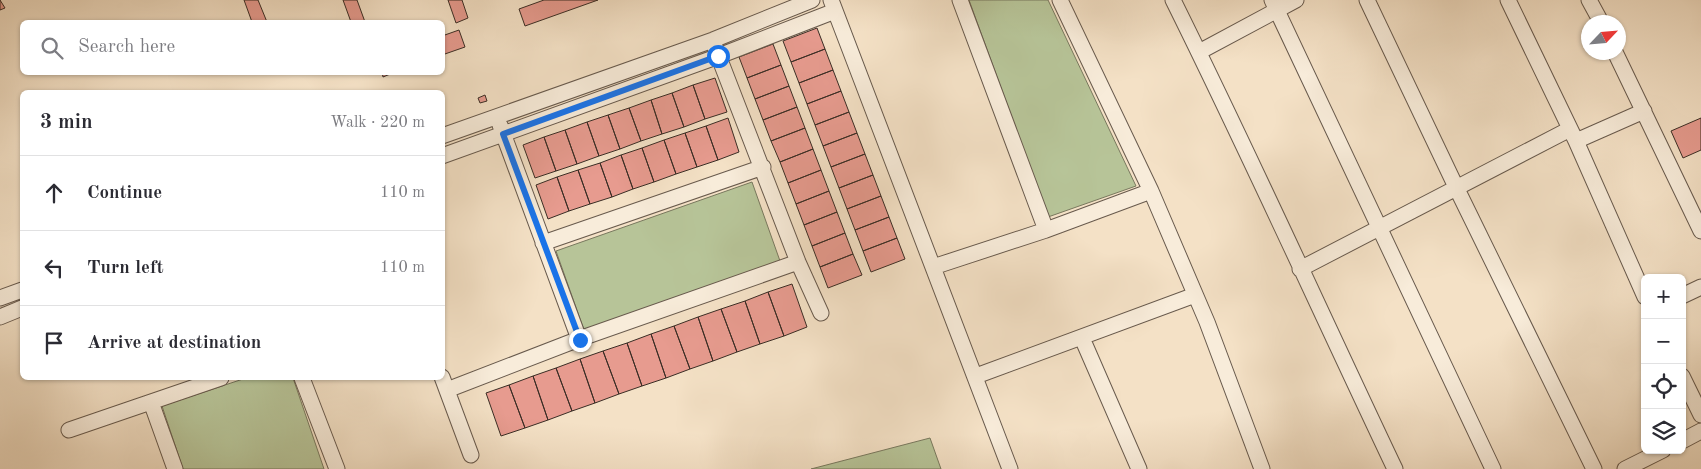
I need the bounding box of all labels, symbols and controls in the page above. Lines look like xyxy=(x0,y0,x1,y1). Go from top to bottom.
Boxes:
north arrow xyxy=(1581,15,1626,60)
search box xyxy=(20,20,445,75)
icon: search xyxy=(38,34,66,62)
text: Search here xyxy=(78,38,175,57)
route start xyxy=(707,45,730,68)
text: 3 min xyxy=(40,112,93,133)
text: Walk · 220 m xyxy=(330,115,425,131)
icon: ahead xyxy=(40,179,68,207)
text: Continue xyxy=(87,184,162,203)
text: 110 m xyxy=(380,185,425,201)
icon: left xyxy=(40,254,68,282)
text: Turn left xyxy=(87,259,164,278)
text: 110 m xyxy=(380,260,425,276)
map controls xyxy=(1641,274,1686,454)
button: + xyxy=(1641,274,1686,319)
button: − xyxy=(1641,319,1686,364)
icon: arrive xyxy=(40,329,68,357)
route end xyxy=(569,329,592,352)
text: Arrive at destination xyxy=(87,334,261,353)
button: locate xyxy=(1641,364,1686,409)
button: layers xyxy=(1641,409,1686,454)

